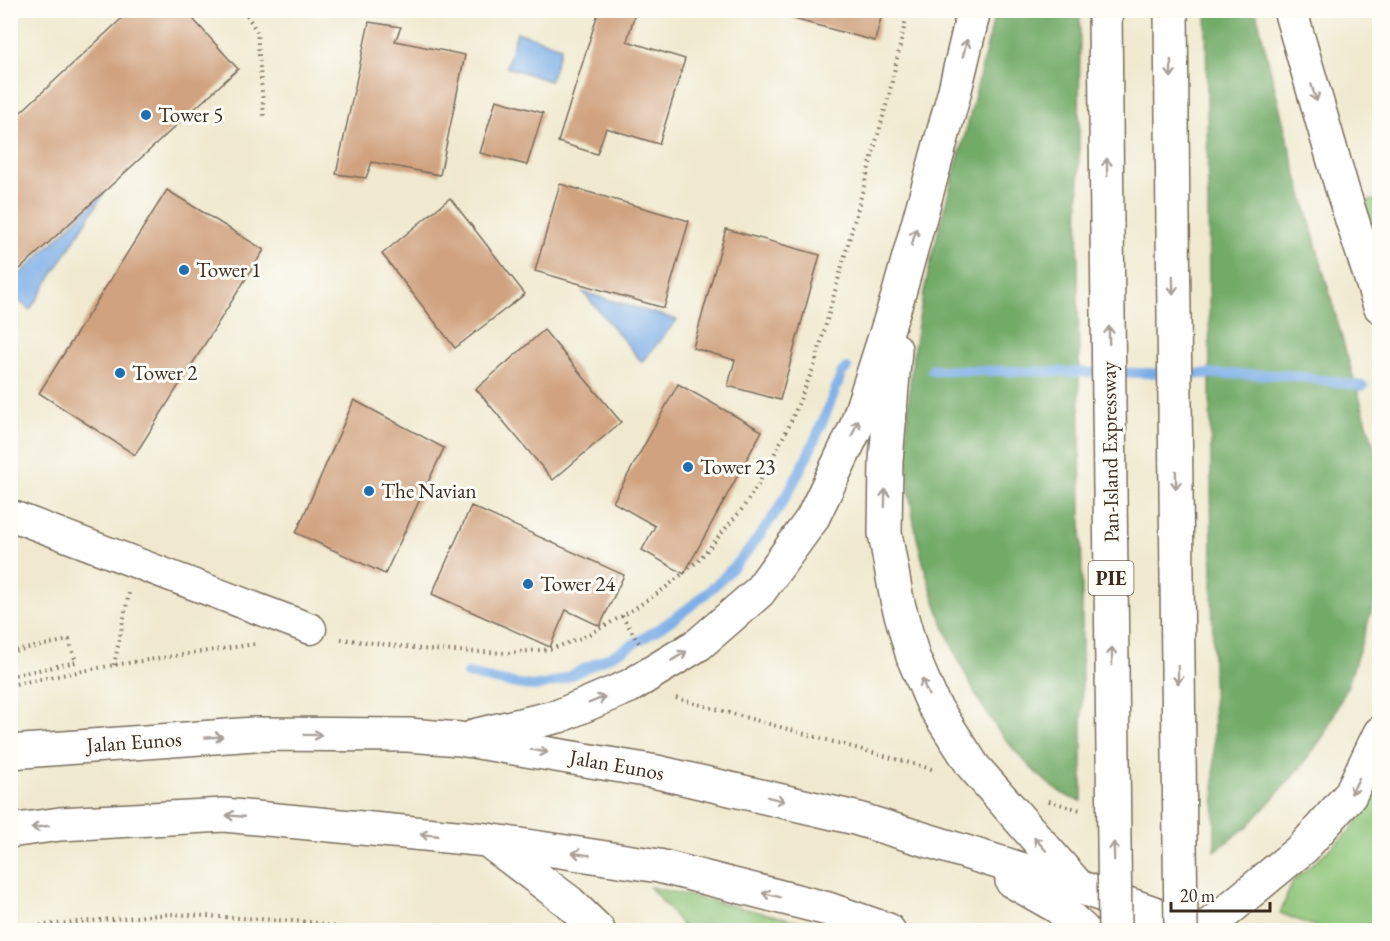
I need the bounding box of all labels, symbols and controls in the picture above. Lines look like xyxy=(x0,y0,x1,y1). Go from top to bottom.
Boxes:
one-way arrow xyxy=(959,39,971,58)
one-way arrow xyxy=(1165,58,1177,78)
one-way arrow xyxy=(1309,83,1320,102)
place label: Tower 5 xyxy=(158,101,223,128)
marker: Tower 5 xyxy=(139,108,153,122)
one-way arrow xyxy=(1101,158,1113,178)
one-way arrow xyxy=(909,228,921,247)
place label: Tower 1 xyxy=(196,256,261,283)
marker: Tower 1 xyxy=(177,263,191,277)
one-way arrow xyxy=(1168,274,1179,294)
one-way arrow xyxy=(1103,326,1114,346)
place label: Tower 2 xyxy=(132,359,197,386)
street label: Pan-Island Expressway xyxy=(1094,360,1125,543)
marker: Tower 2 xyxy=(113,366,127,380)
one-way arrow xyxy=(850,419,861,438)
place label: Tower 23 xyxy=(700,453,775,480)
marker: Tower 23 xyxy=(681,460,695,474)
one-way arrow xyxy=(1170,469,1182,489)
place label: The Navian xyxy=(381,477,477,504)
marker: The Navian xyxy=(362,484,376,498)
one-way arrow xyxy=(880,488,891,508)
road number: PIE xyxy=(1088,561,1134,595)
place label: Tower 24 xyxy=(540,570,616,597)
marker: Tower 24 xyxy=(521,577,535,591)
one-way arrow xyxy=(1106,647,1118,667)
one-way arrow xyxy=(670,649,687,661)
one-way arrow xyxy=(1172,664,1184,684)
one-way arrow xyxy=(919,678,930,696)
one-way arrow xyxy=(587,694,606,705)
street label: Jalan Eunos xyxy=(83,725,183,758)
one-way arrow xyxy=(302,729,322,740)
one-way arrow xyxy=(203,731,223,742)
street label: Jalan Eunos xyxy=(566,743,667,786)
one-way arrow xyxy=(528,746,548,757)
one-way arrow xyxy=(1348,776,1360,794)
one-way arrow xyxy=(766,793,785,805)
one-way arrow xyxy=(226,810,245,821)
one-way arrow xyxy=(31,821,51,832)
one-way arrow xyxy=(420,829,440,840)
one-way arrow xyxy=(1033,837,1047,852)
one-way arrow xyxy=(1108,842,1120,862)
one-way arrow xyxy=(571,849,591,860)
scale bar xyxy=(1171,875,1270,913)
text: 20 m xyxy=(1180,884,1215,907)
one-way arrow xyxy=(762,888,781,900)

